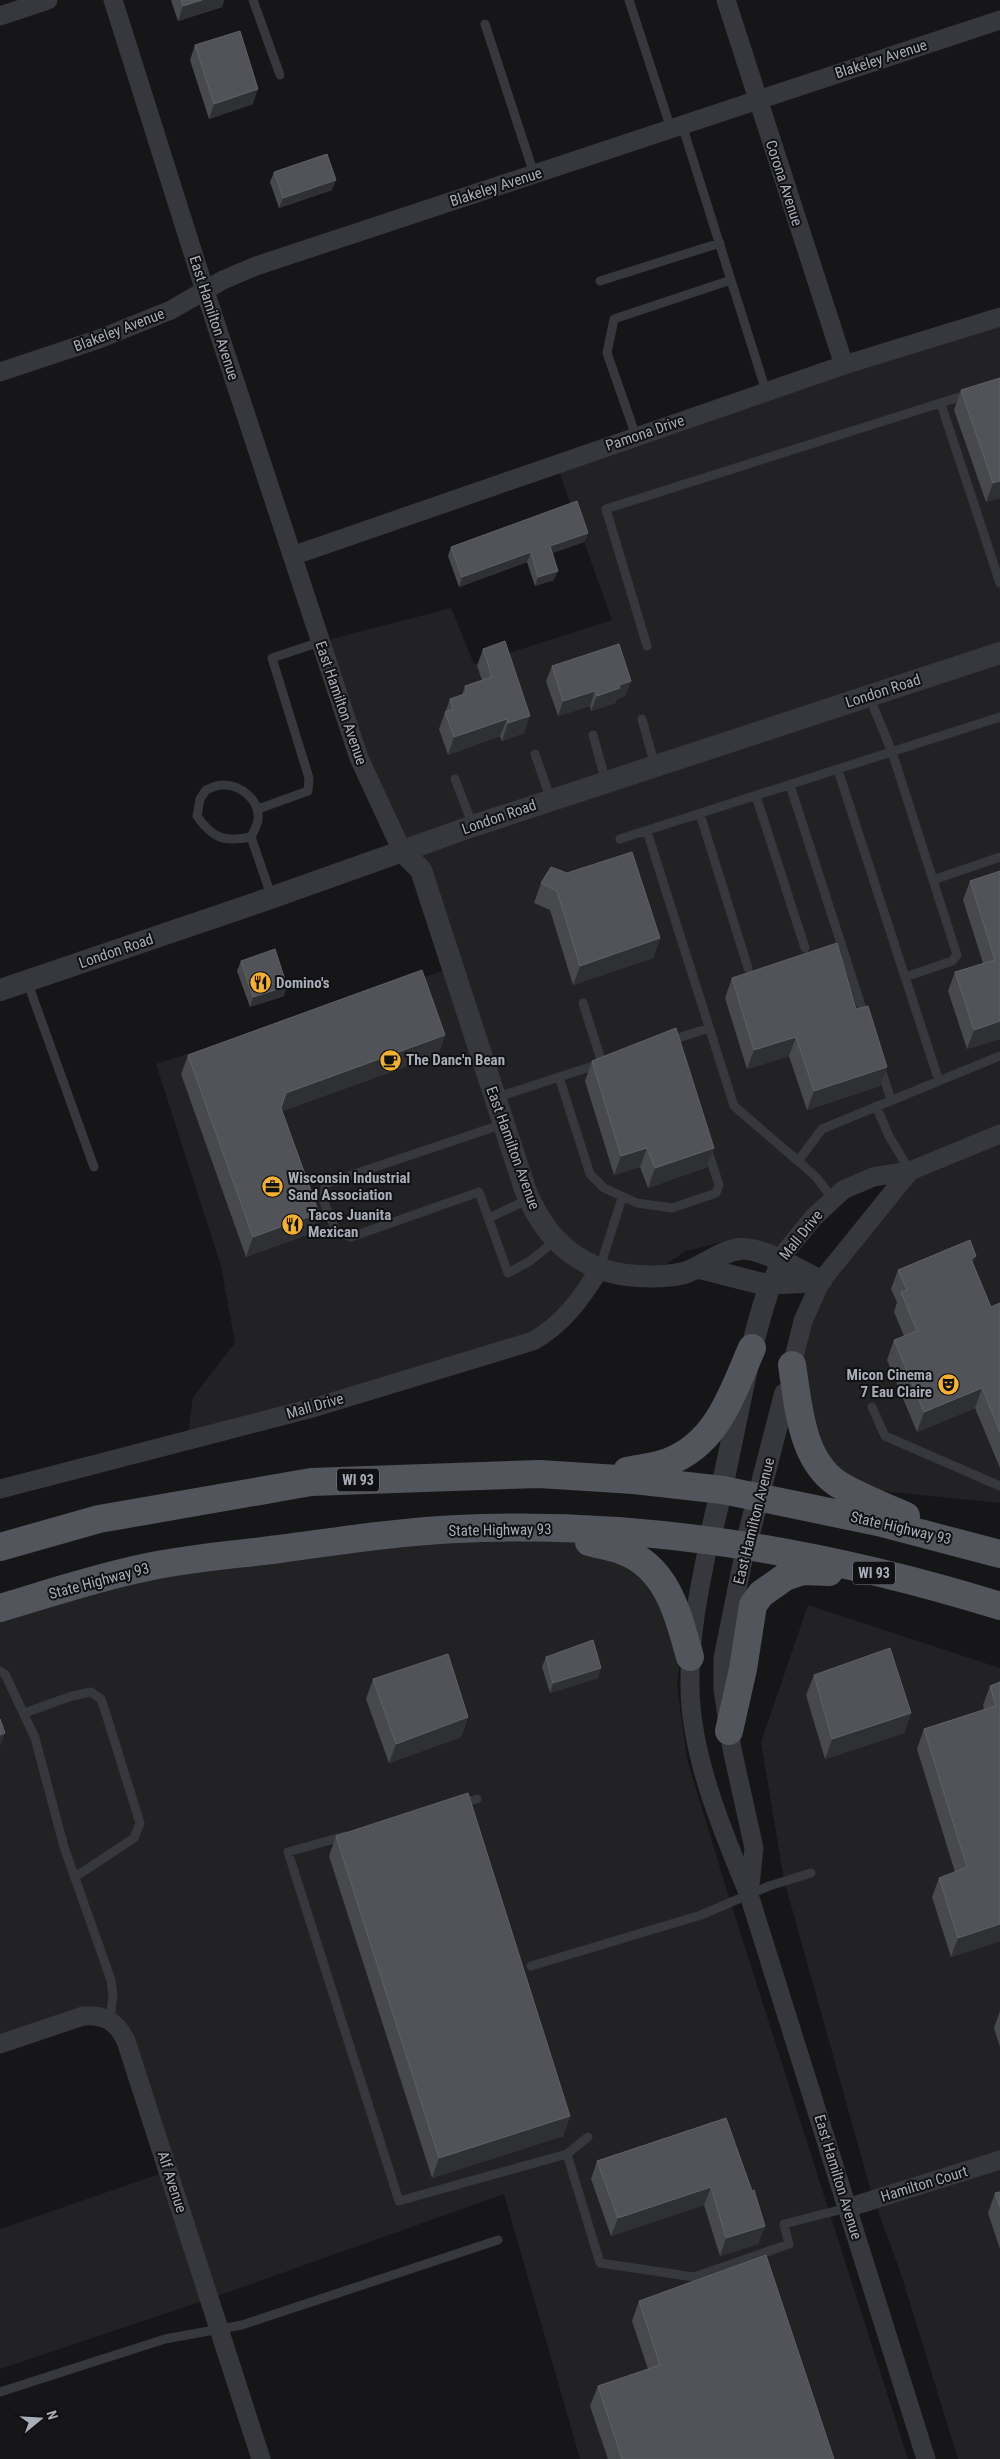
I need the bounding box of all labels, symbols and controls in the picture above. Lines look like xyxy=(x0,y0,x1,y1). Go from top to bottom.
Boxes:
street label: Blakeley Avenue xyxy=(833,36,929,82)
street label: Corona Avenue xyxy=(762,138,806,228)
street label: Blakeley Avenue xyxy=(448,164,544,210)
street label: East Hamilton Avenue xyxy=(185,254,243,382)
street label: Blakeley Avenue xyxy=(71,304,167,356)
street label: Pamona Drive xyxy=(603,411,687,455)
street label: East Hamilton Avenue xyxy=(311,639,371,767)
street label: London Road xyxy=(843,670,923,712)
street label: London Road xyxy=(459,796,539,838)
street label: London Road xyxy=(76,930,156,972)
restaurant icon: Domino's xyxy=(248,971,272,995)
place label: Domino's xyxy=(276,974,330,992)
cafe icon: The Danc'n Bean xyxy=(378,1048,402,1072)
place label: The Danc'n Bean xyxy=(406,1051,505,1069)
street label: East Hamilton Avenue xyxy=(482,1084,544,1212)
place label: Wisconsin Industrial Sand Association xyxy=(288,1169,410,1204)
office icon: Wisconsin Industrial Sand Association xyxy=(260,1175,284,1199)
place label: Tacos Juanita Mexican xyxy=(308,1206,391,1241)
street label: Mall Drive xyxy=(776,1206,826,1264)
restaurant icon: Tacos Juanita Mexican xyxy=(280,1212,304,1236)
place label: Micon Cinema 7 Eau Claire xyxy=(847,1366,932,1401)
theatre icon: Micon Cinema 7 Eau Claire xyxy=(936,1372,960,1396)
street label: Mall Drive xyxy=(284,1389,346,1423)
street label: East Hamilton Avenue xyxy=(730,1456,778,1586)
road number: WI 93 xyxy=(337,1468,379,1492)
street label: State Highway 93 xyxy=(849,1508,953,1548)
street label: State Highway 93 xyxy=(448,1520,552,1540)
street label: State Highway 93 xyxy=(47,1559,151,1603)
road number: WI 93 xyxy=(853,1562,895,1585)
street label: East Hamilton Avenue xyxy=(810,2112,866,2242)
street label: Alf Avenue xyxy=(154,2149,190,2215)
street label: Hamilton Court xyxy=(878,2162,970,2206)
north arrow xyxy=(15,2394,65,2444)
text: N xyxy=(43,2408,61,2422)

